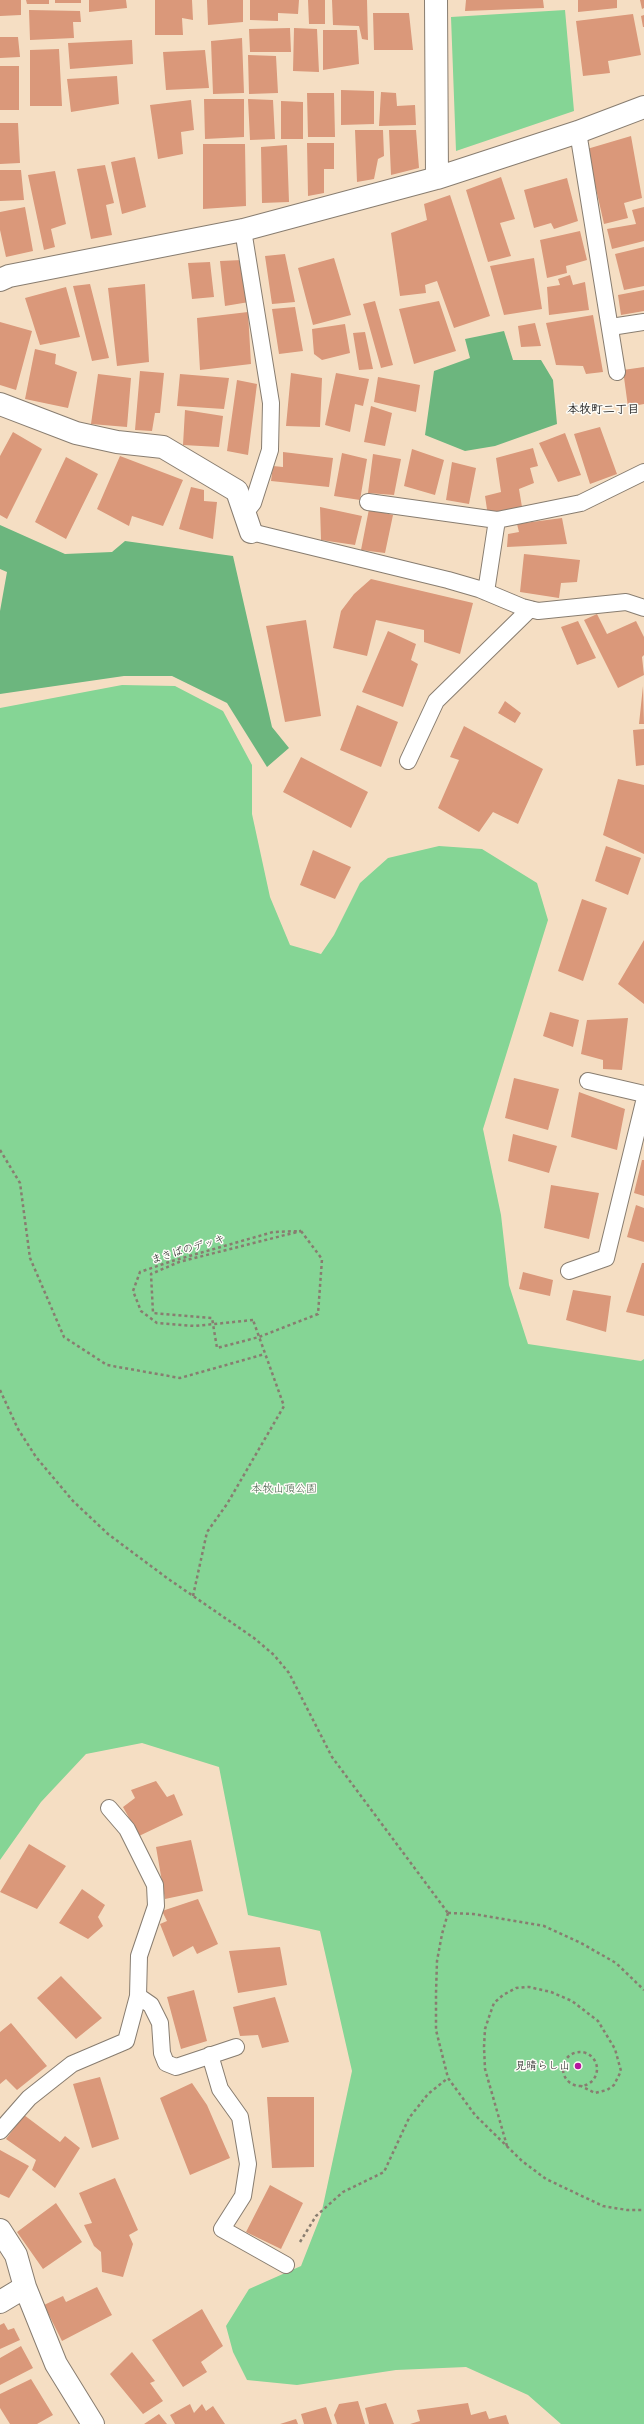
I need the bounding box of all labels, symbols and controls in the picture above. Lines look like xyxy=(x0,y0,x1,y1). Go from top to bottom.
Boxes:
district label: 本牧町二丁目 xyxy=(567,402,639,416)
street label: まきばのデッキ xyxy=(149,1231,227,1267)
park label: 本牧山頂公園 xyxy=(251,1482,317,1496)
place label: 見晴らし山 xyxy=(515,2059,570,2073)
marker: 見晴らし山 xyxy=(573,2061,583,2071)

